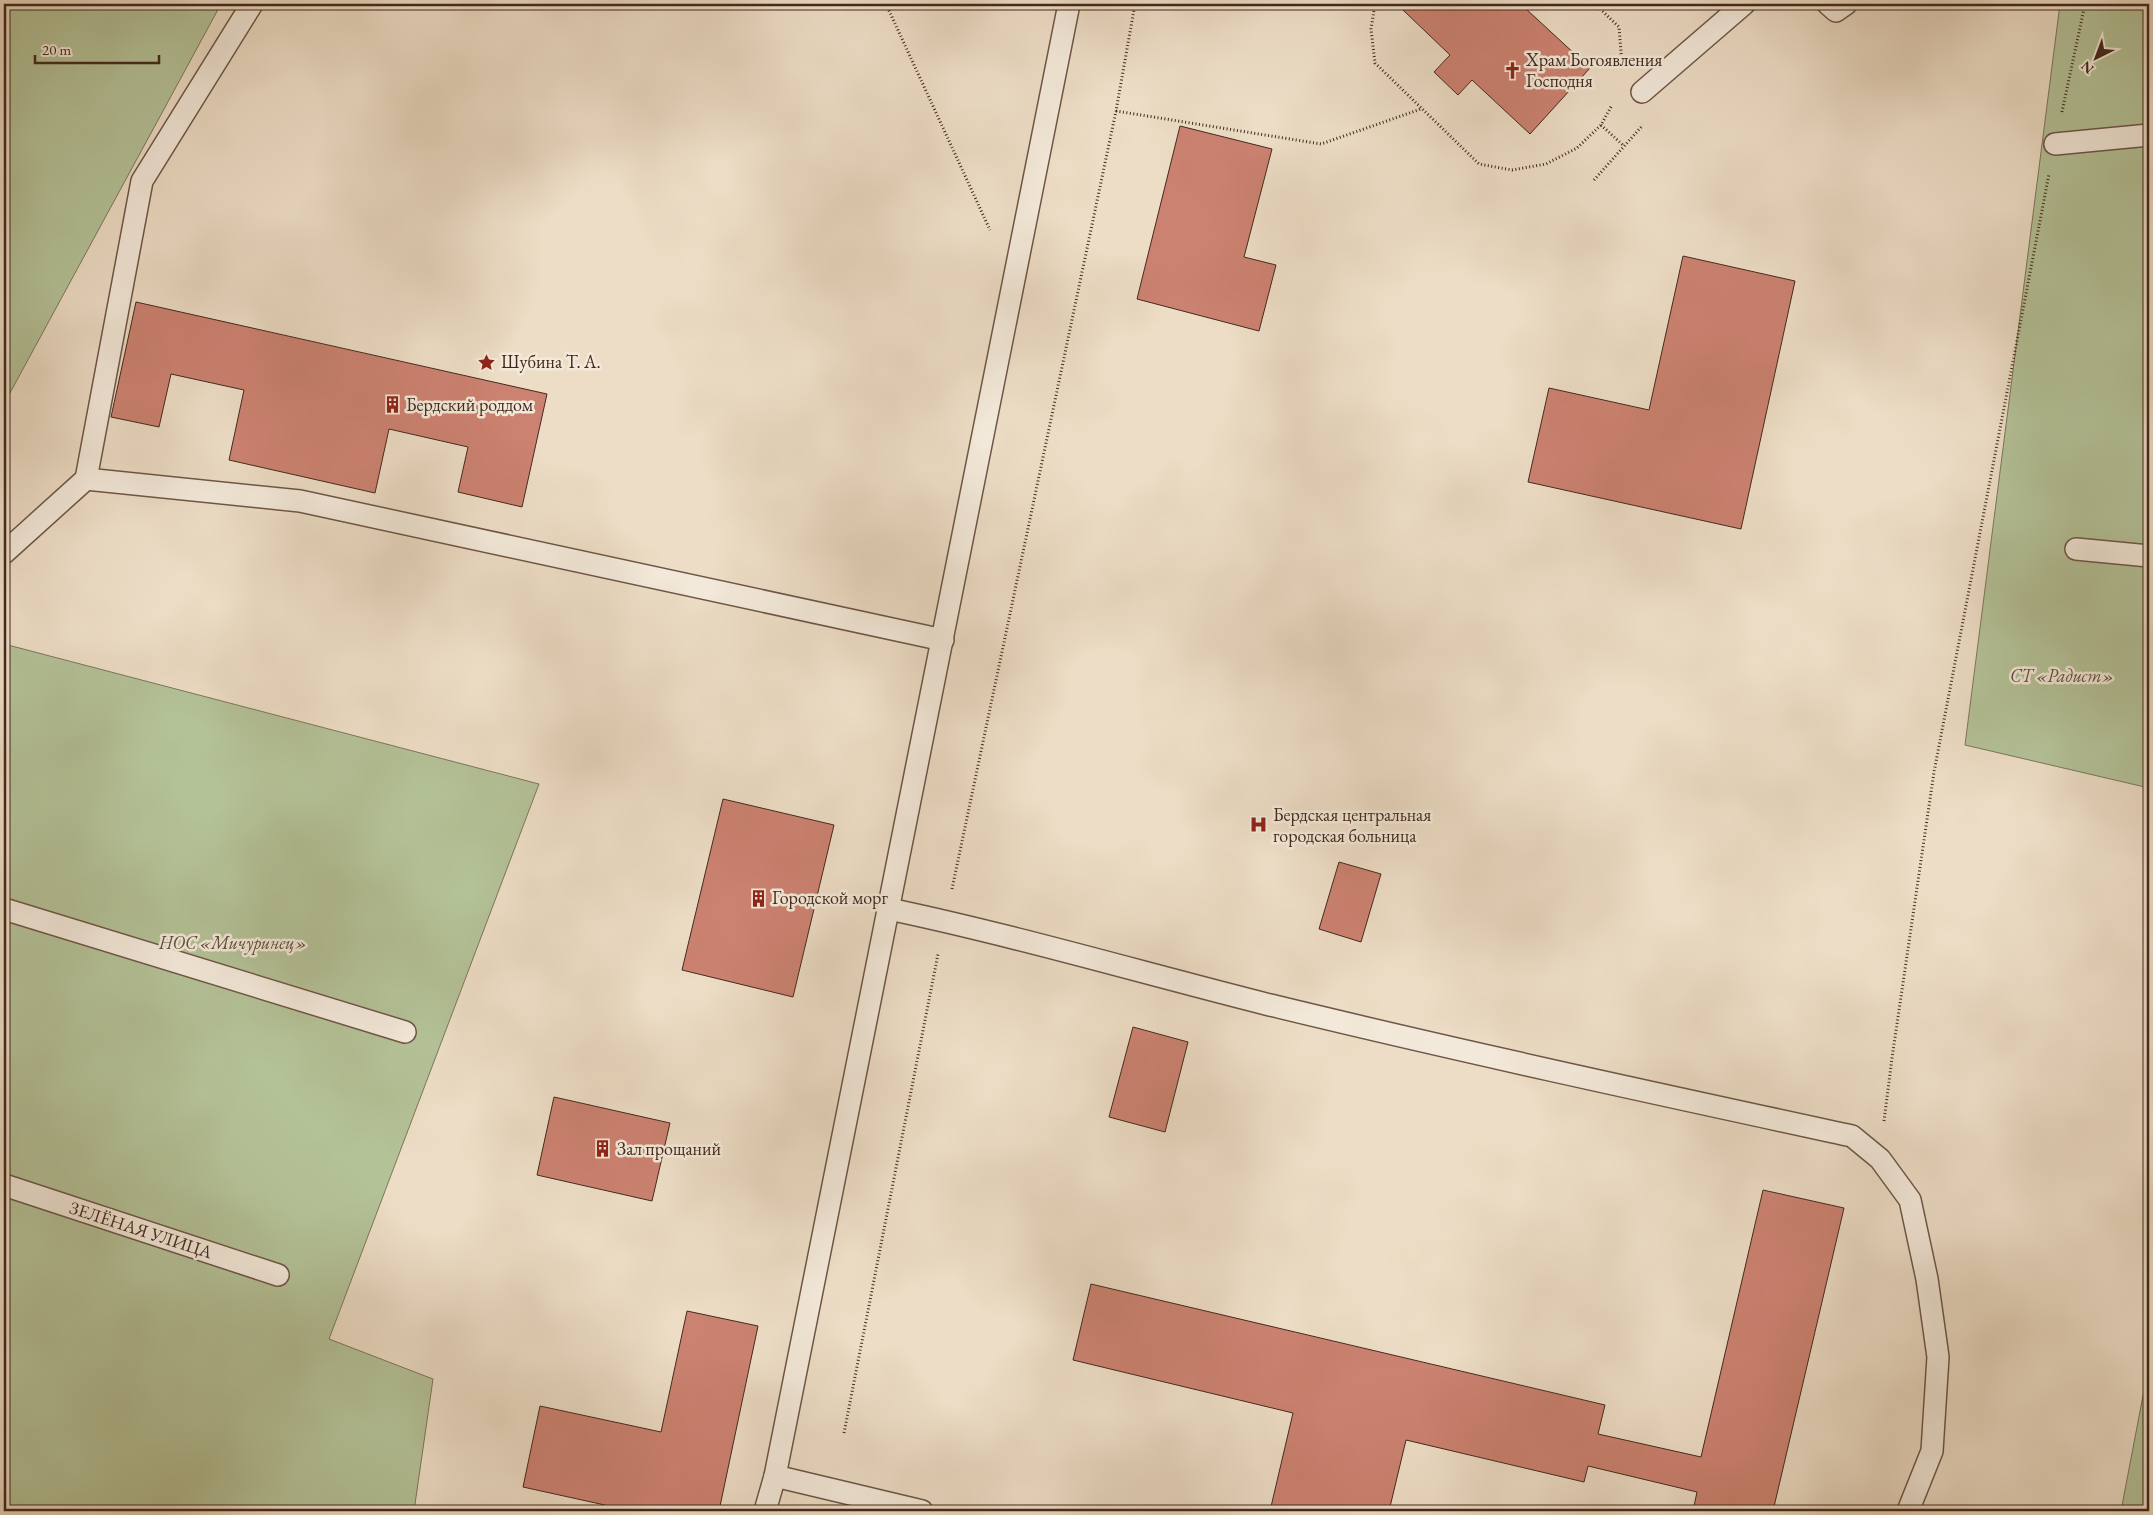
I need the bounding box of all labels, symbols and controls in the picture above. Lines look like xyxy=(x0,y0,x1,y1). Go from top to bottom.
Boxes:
scale bar xyxy=(35,32,159,64)
north arrow xyxy=(2070,32,2120,82)
text: 20 m xyxy=(42,40,71,59)
place label: Храм Богоявления Господня xyxy=(1525,48,1662,92)
text: N xyxy=(2077,57,2098,78)
church icon: Храм Богоявления Господня xyxy=(1502,60,1522,80)
place label: Шубина Т. А. xyxy=(501,350,601,373)
place icon: Шубина Т. А. xyxy=(477,352,497,372)
place label: Бердский роддом xyxy=(406,393,534,416)
building icon: Бердский роддом xyxy=(382,395,402,415)
park label: СТ «Радист» xyxy=(2010,664,2114,687)
place label: Бердская центральная городская больница xyxy=(1273,803,1431,847)
hospital icon: Бердская центральная городская больница xyxy=(1249,815,1269,835)
place label: Городской морг xyxy=(772,886,888,909)
building icon: Городской морг xyxy=(748,888,768,908)
park label: НОС «Мичуринец» xyxy=(158,931,307,955)
place label: Зал прощаний xyxy=(617,1137,721,1160)
building icon: Зал прощаний xyxy=(593,1139,613,1159)
street label: ЗЕЛЁНАЯ УЛИЦА xyxy=(67,1196,216,1264)

